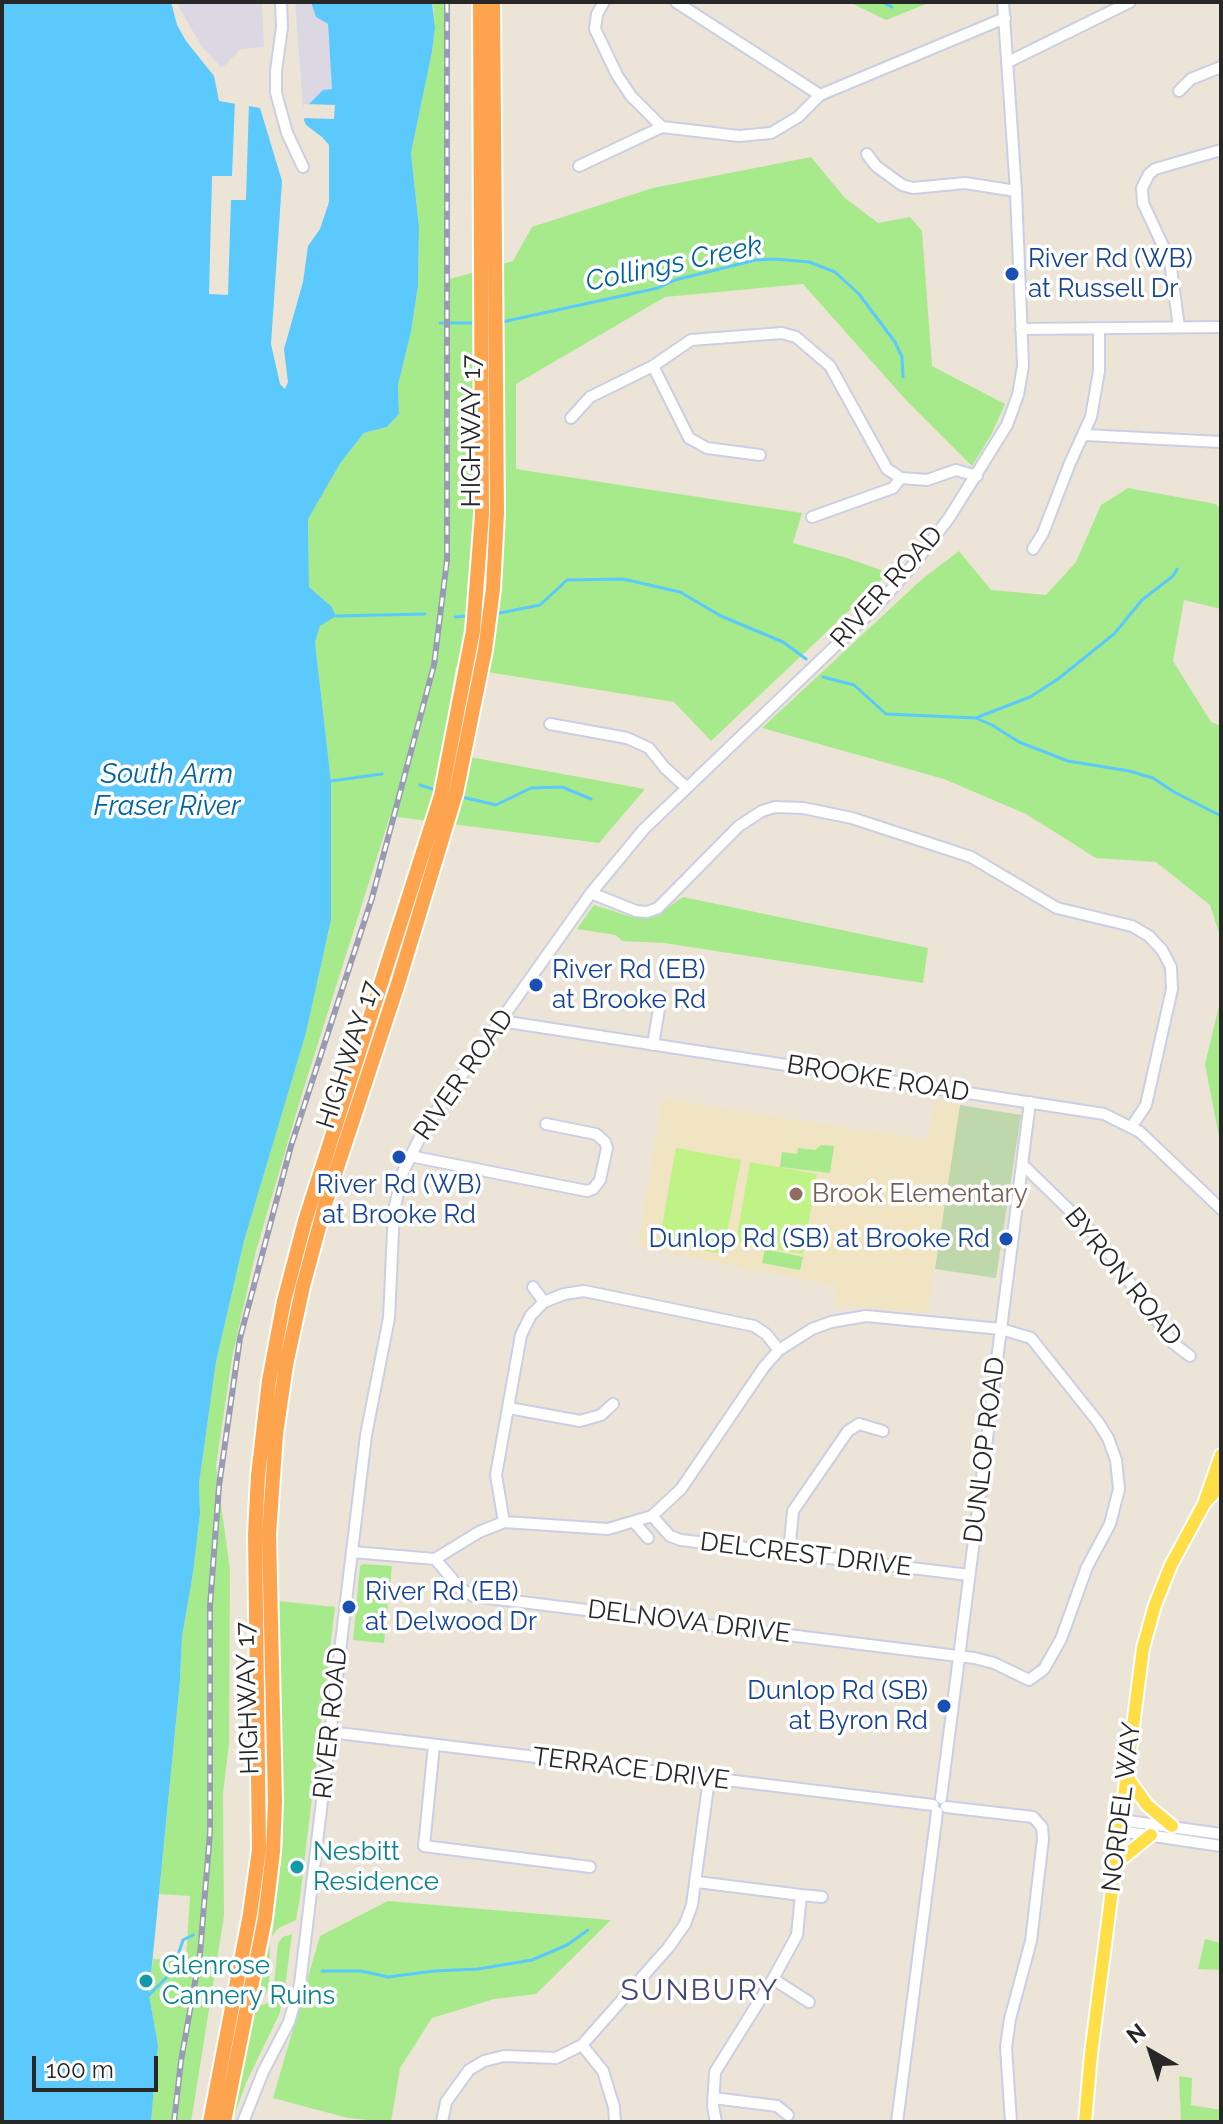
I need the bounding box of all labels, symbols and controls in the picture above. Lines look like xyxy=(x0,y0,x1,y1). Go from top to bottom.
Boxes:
water label: Collings Creek xyxy=(582,229,766,299)
place label: River Rd (WB) at Russell Dr xyxy=(1028,243,1193,304)
marker: River Rd (WB) at Russell Dr xyxy=(1003,265,1021,283)
street label: HIGHWAY 17 xyxy=(456,354,488,508)
street label: RIVER ROAD xyxy=(824,520,950,654)
water label: South Arm Fraser River xyxy=(93,758,241,824)
place label: River Rd (EB) at Brooke Rd xyxy=(552,954,706,1016)
marker: River Rd (EB) at Brooke Rd xyxy=(527,976,545,994)
street label: HIGHWAY 17 xyxy=(311,977,387,1133)
street label: RIVER ROAD xyxy=(407,1004,521,1146)
street label: BROOKE ROAD xyxy=(784,1049,972,1109)
marker: River Rd (WB) at Brooke Rd xyxy=(390,1148,408,1166)
place label: River Rd (WB) at Brooke Rd xyxy=(317,1169,481,1230)
place label: Brook Elementary xyxy=(812,1178,1028,1210)
marker: Brook Elementary xyxy=(787,1185,805,1203)
street label: BYRON ROAD xyxy=(1058,1202,1188,1352)
place label: Dunlop Rd (SB) at Brooke Rd xyxy=(648,1223,990,1255)
marker: Dunlop Rd (SB) at Brooke Rd xyxy=(997,1230,1015,1248)
street label: DUNLOP ROAD xyxy=(958,1355,1012,1545)
street label: DELCREST DRIVE xyxy=(698,1527,914,1583)
place label: River Rd (EB) at Delwood Dr xyxy=(365,1576,537,1638)
street label: DELNOVA DRIVE xyxy=(586,1594,792,1650)
marker: River Rd (EB) at Delwood Dr xyxy=(340,1598,358,1616)
street label: HIGHWAY 17 xyxy=(230,1621,266,1775)
street label: RIVER ROAD xyxy=(308,1646,354,1800)
place label: Dunlop Rd (SB) at Byron Rd xyxy=(747,1675,928,1736)
marker: Dunlop Rd (SB) at Byron Rd xyxy=(935,1697,953,1715)
street label: NORDEL WAY xyxy=(1096,1720,1148,1894)
street label: TERRACE DRIVE xyxy=(531,1741,731,1797)
place label: Nesbitt Residence xyxy=(313,1836,439,1898)
marker: Nesbitt Residence xyxy=(288,1858,306,1876)
place label: Glenrose Cannery Ruins xyxy=(162,1950,335,2012)
marker: Glenrose Cannery Ruins xyxy=(137,1972,155,1990)
district label: SUNBURY xyxy=(621,1973,779,2009)
north arrow xyxy=(1111,2012,1191,2092)
text: N xyxy=(1121,2018,1151,2049)
scale bar xyxy=(36,2040,162,2090)
text: 100 m xyxy=(46,2055,114,2084)

